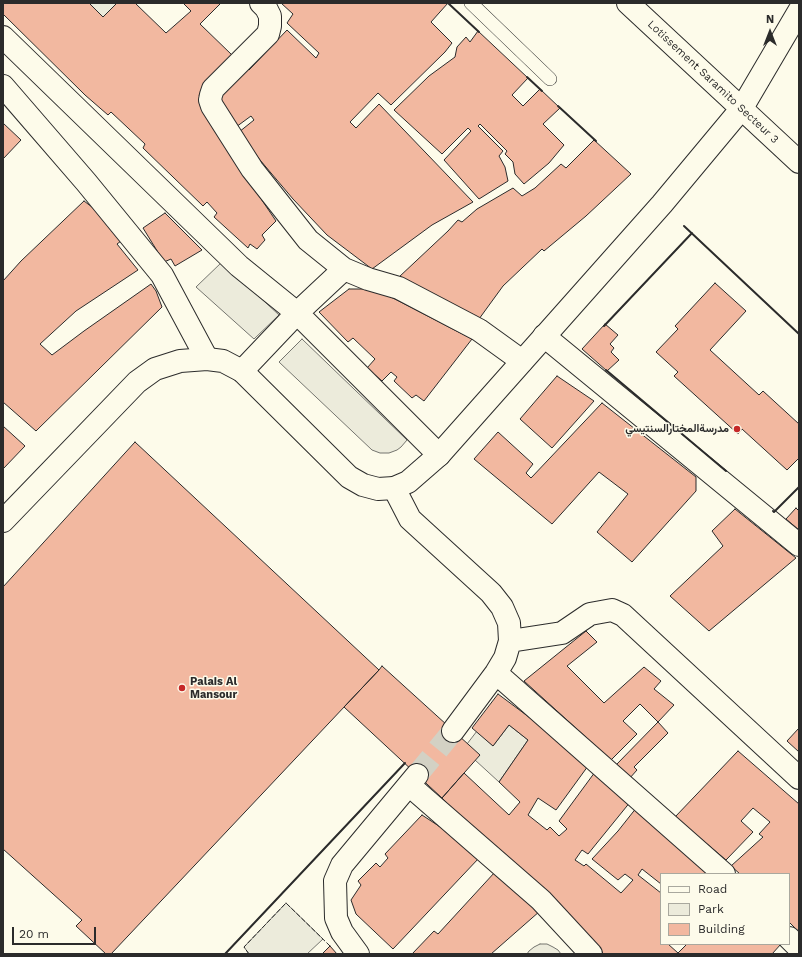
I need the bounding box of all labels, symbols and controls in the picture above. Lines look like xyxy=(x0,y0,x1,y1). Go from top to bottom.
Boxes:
north arrow xyxy=(750,12,790,52)
text: N xyxy=(766,13,774,26)
street label: Lotissement Saramito Secteur 3 xyxy=(645,18,781,146)
place label: مدرسةالمختارالسنتيسي xyxy=(625,422,729,436)
marker: مدرسةالمختارالسنتيسي xyxy=(732,424,742,434)
place label: Palais Al Mansour xyxy=(190,675,237,701)
marker: Palais Al Mansour xyxy=(177,683,187,693)
legend xyxy=(660,873,790,945)
text: Road xyxy=(698,882,727,896)
text: Park xyxy=(698,902,724,916)
scale bar xyxy=(14,919,98,945)
text: Building xyxy=(698,922,745,936)
text: 20 m xyxy=(19,927,49,941)

